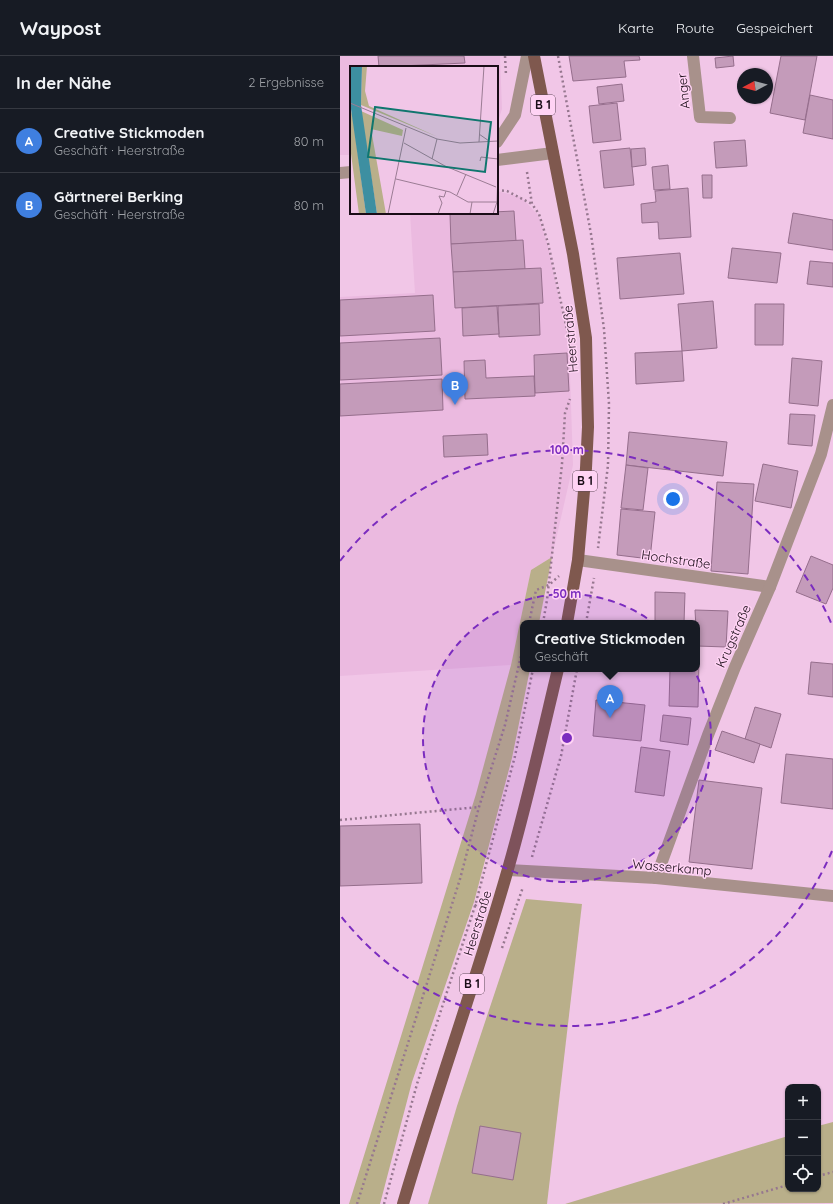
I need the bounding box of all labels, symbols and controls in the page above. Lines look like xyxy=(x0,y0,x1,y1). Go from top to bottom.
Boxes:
text: Waypost xyxy=(20,16,102,40)
text: Karte xyxy=(618,19,654,37)
text: Route xyxy=(676,19,714,37)
text: Gespeichert xyxy=(736,19,813,37)
inset map xyxy=(350,66,498,214)
north arrow xyxy=(737,68,773,104)
text: In der Nähe xyxy=(16,72,112,93)
street label: Anger xyxy=(673,72,693,110)
text: 2 Ergebnisse xyxy=(248,74,324,90)
road number: B 1 xyxy=(531,95,555,115)
text: Creative Stickmoden xyxy=(54,123,204,142)
text: A xyxy=(25,133,33,149)
text: 80 m xyxy=(294,133,324,149)
text: Geschäft · Heerstraße xyxy=(54,142,185,158)
text: Gärtnerei Berking xyxy=(54,187,183,206)
text: B xyxy=(25,197,33,213)
text: 80 m xyxy=(294,197,324,213)
text: Geschäft · Heerstraße xyxy=(54,206,185,222)
street label: Heerstraße xyxy=(559,305,581,373)
pin: B xyxy=(442,372,468,405)
text: 100 m xyxy=(550,442,584,457)
road number: B 1 xyxy=(573,471,597,491)
your location xyxy=(663,489,683,509)
street label: Hochstraße xyxy=(640,546,712,572)
text: 50 m xyxy=(553,586,581,601)
street label: Krugstraße xyxy=(712,602,754,670)
popup xyxy=(520,620,700,672)
text: Creative Stickmoden xyxy=(535,629,685,648)
text: Geschäft xyxy=(535,648,588,664)
pin: A xyxy=(597,685,623,718)
centre of rings xyxy=(560,731,574,745)
street label: Wasserkamp xyxy=(632,856,712,878)
street label: Heerstraße xyxy=(459,888,495,958)
road number: B 1 xyxy=(460,974,484,994)
map controls xyxy=(785,1084,821,1192)
button: + xyxy=(785,1084,821,1120)
button: − xyxy=(785,1120,821,1156)
button: locate xyxy=(785,1156,821,1192)

